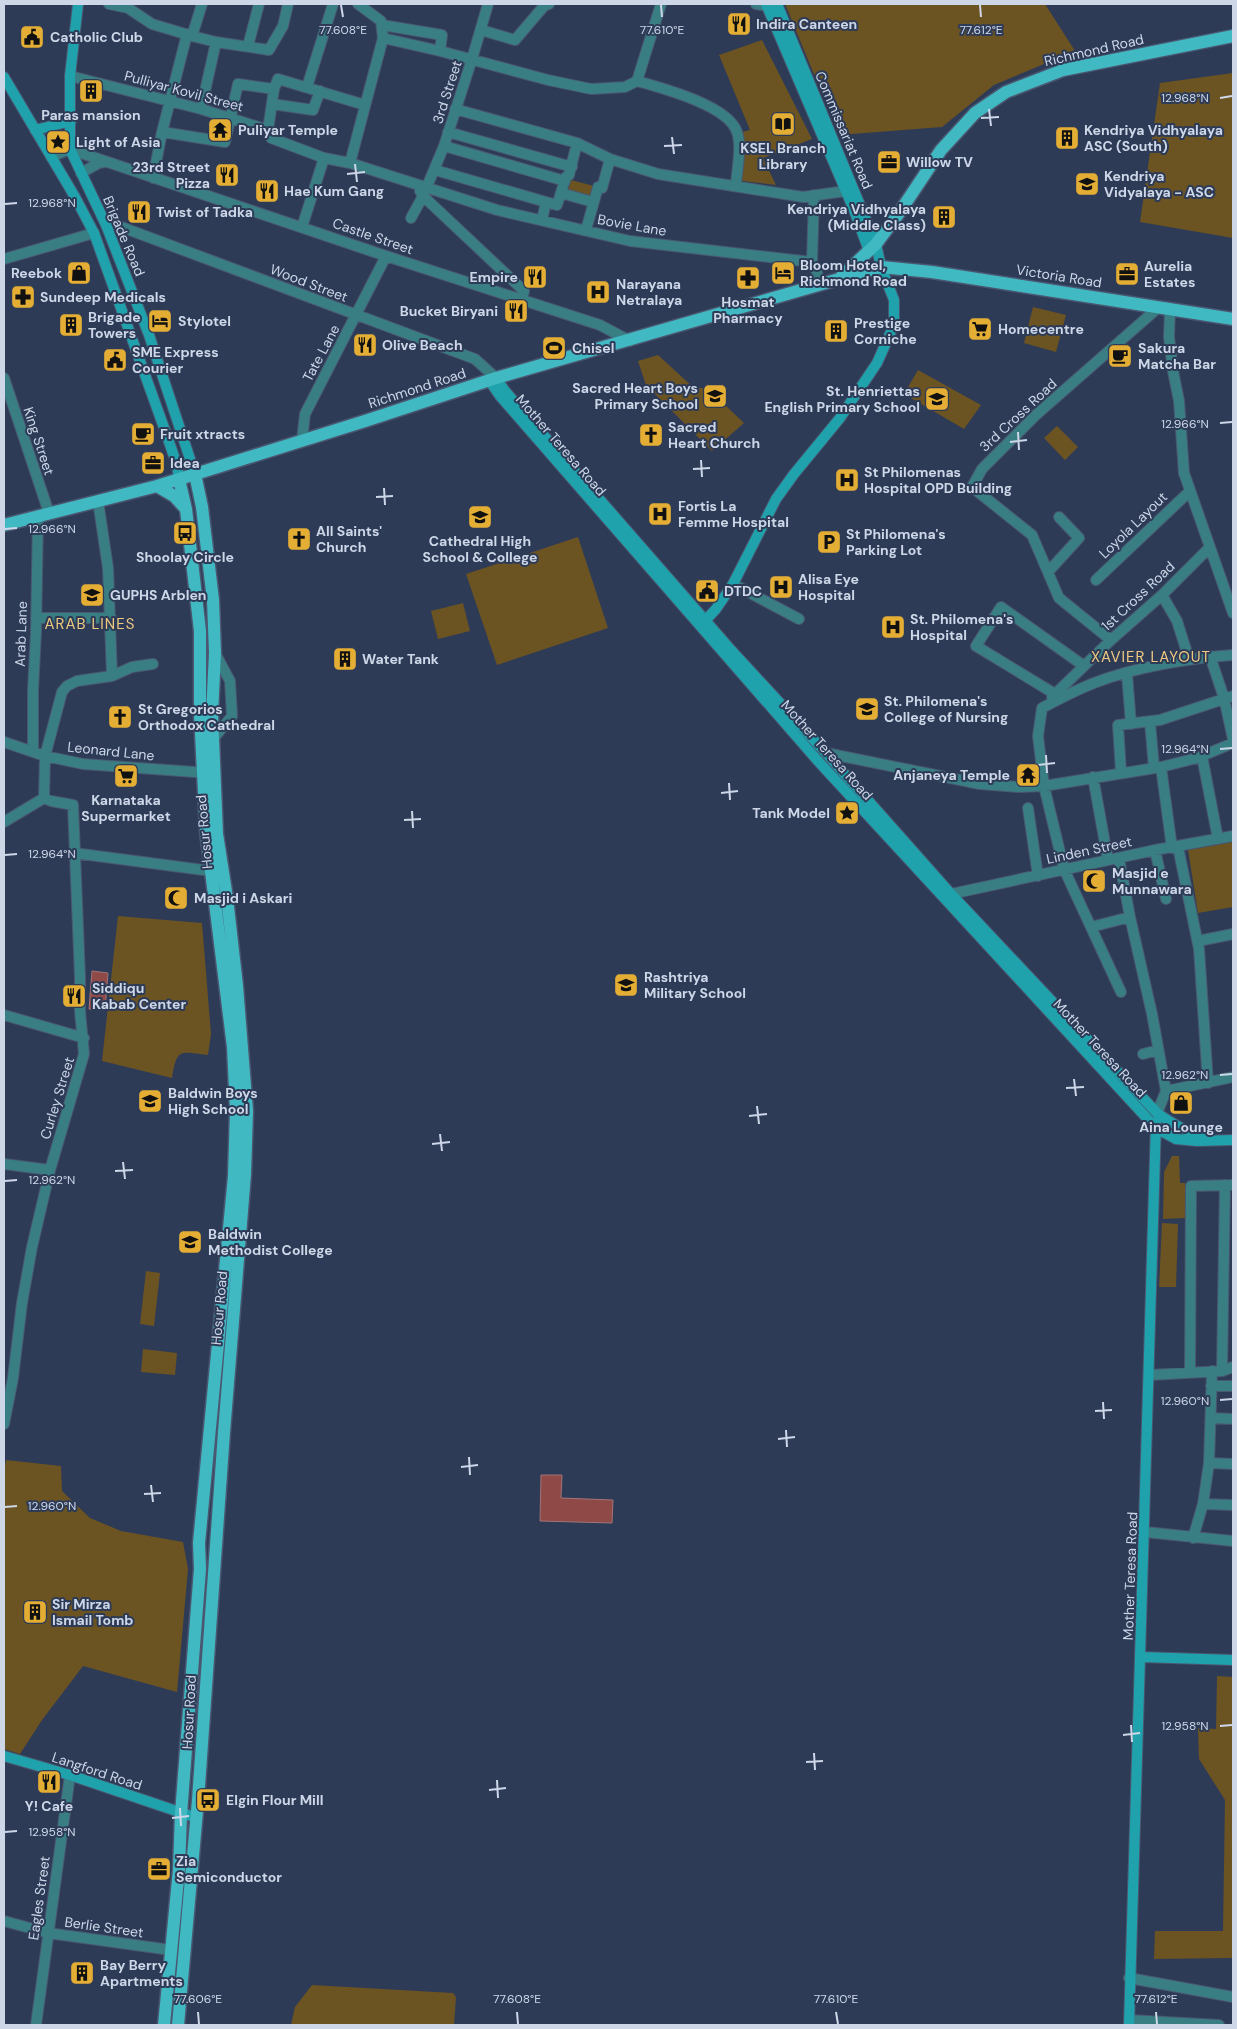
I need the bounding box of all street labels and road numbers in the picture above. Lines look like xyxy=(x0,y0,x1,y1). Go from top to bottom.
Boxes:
street label: Richmond Road xyxy=(1042,30,1146,70)
street label: 3rd Street xyxy=(428,58,466,126)
street label: Pulliyar Kovil Street xyxy=(122,66,246,116)
street label: Commissariat Road xyxy=(811,68,877,192)
street label: Brigade Road xyxy=(99,193,149,279)
street label: Bovie Lane xyxy=(596,210,668,240)
street label: Castle Street xyxy=(330,214,416,258)
street label: Wood Street xyxy=(268,260,350,306)
street label: Victoria Road xyxy=(1015,260,1103,292)
street label: Tate Lane xyxy=(298,321,344,385)
street label: Richmond Road xyxy=(366,364,468,412)
street label: 3rd Cross Road xyxy=(976,375,1060,455)
street label: Mother Teresa Road xyxy=(512,391,610,499)
street label: King Street xyxy=(20,405,58,477)
street label: Loyola Layout xyxy=(1095,488,1171,562)
street label: 1st Cross Road xyxy=(1098,557,1178,635)
street label: Arab Lane xyxy=(11,601,31,667)
street label: Mother Teresa Road xyxy=(777,696,877,804)
street label: Leonard Lane xyxy=(67,737,155,765)
street label: Hosur Road xyxy=(192,794,216,870)
street label: Linden Street xyxy=(1045,832,1133,868)
street label: Mother Teresa Road xyxy=(1050,995,1150,1101)
street label: Curley Street xyxy=(36,1055,78,1141)
street label: Hosur Road xyxy=(207,1270,231,1346)
street label: Mother Teresa Road xyxy=(1119,1511,1141,1641)
street label: Hosur Road xyxy=(178,1674,200,1750)
street label: Langford Road xyxy=(50,1748,144,1794)
street label: Eagles Street xyxy=(24,1855,54,1941)
street label: Berlie Street xyxy=(63,1913,145,1941)

